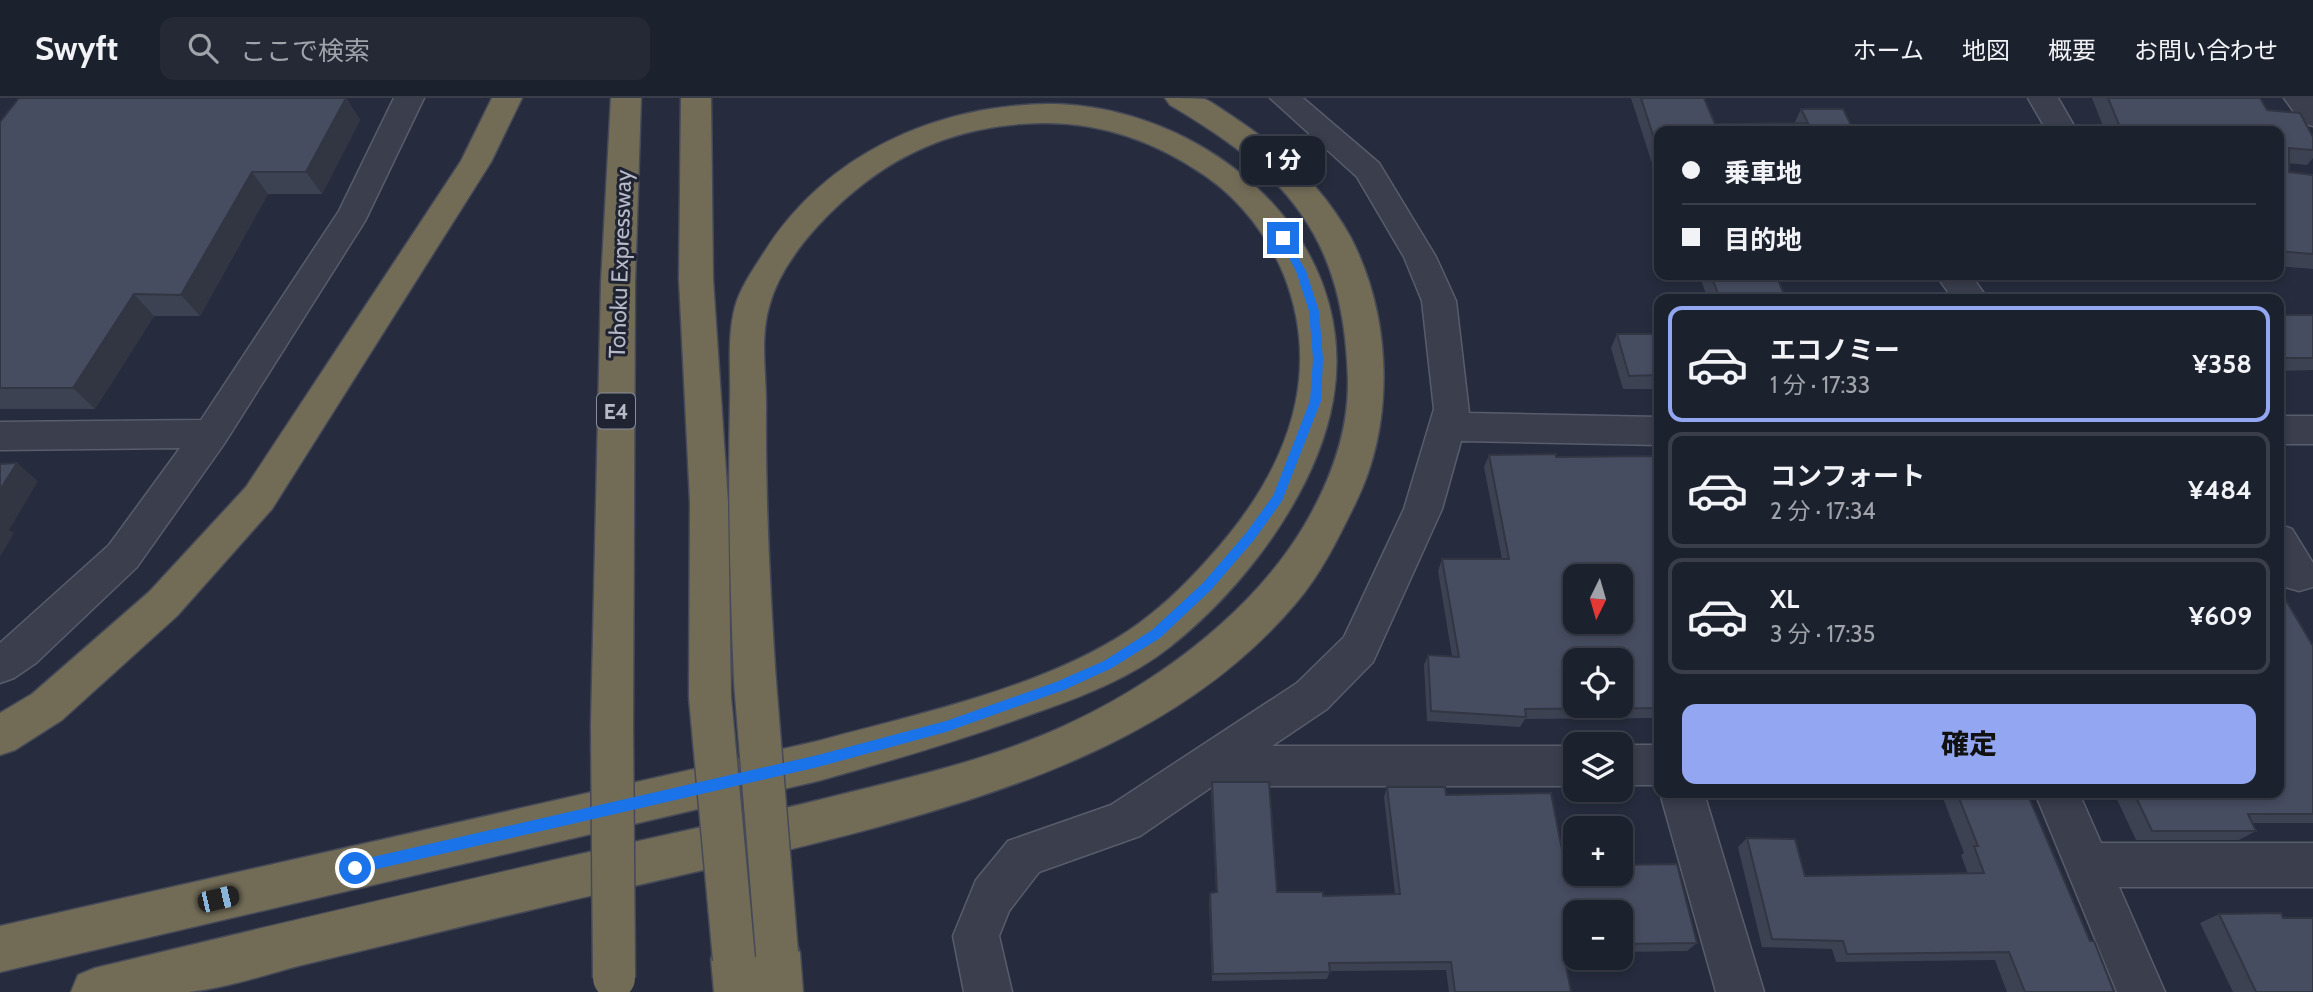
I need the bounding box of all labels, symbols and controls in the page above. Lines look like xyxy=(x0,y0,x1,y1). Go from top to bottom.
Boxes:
search box xyxy=(160,17,650,80)
text: Swyft xyxy=(35,28,118,68)
icon: search xyxy=(184,29,222,67)
text: ここで検索 xyxy=(240,35,370,67)
text: ホーム xyxy=(1853,36,1924,65)
text: 地図 xyxy=(1962,36,2010,65)
text: 概要 xyxy=(2048,36,2096,65)
text: お問い合わせ xyxy=(2134,36,2278,65)
callout: 1 分 xyxy=(1241,136,1325,186)
text: 1 分 xyxy=(1265,146,1301,174)
text: 乗車地 xyxy=(1724,157,1802,189)
street label: Tohoku Expressway xyxy=(603,169,637,359)
route end xyxy=(1267,222,1299,254)
text: 目的地 xyxy=(1724,224,1802,256)
icon: car xyxy=(1686,333,1749,396)
text: エコノミー xyxy=(1770,334,1900,366)
text: ¥358 xyxy=(2193,348,2252,380)
text: 1 分 · 17:33 xyxy=(1770,371,1870,399)
road number: E4 xyxy=(597,394,635,428)
icon: car xyxy=(1686,459,1749,522)
text: コンフォート xyxy=(1770,460,1925,492)
text: ¥484 xyxy=(2188,474,2252,506)
text: 2 分 · 17:34 xyxy=(1770,497,1876,525)
north arrow xyxy=(1563,564,1633,634)
map controls xyxy=(1563,564,1633,970)
text: XL xyxy=(1770,583,1799,615)
icon: car xyxy=(1686,585,1749,648)
text: ¥609 xyxy=(2189,600,2252,632)
text: 3 分 · 17:35 xyxy=(1770,620,1875,648)
button: locate xyxy=(1563,648,1633,718)
button: 確定 xyxy=(1682,704,2256,784)
button: layers xyxy=(1563,732,1633,802)
button: + xyxy=(1563,816,1633,886)
route start xyxy=(339,852,371,884)
car xyxy=(196,884,241,914)
button: − xyxy=(1563,900,1633,970)

